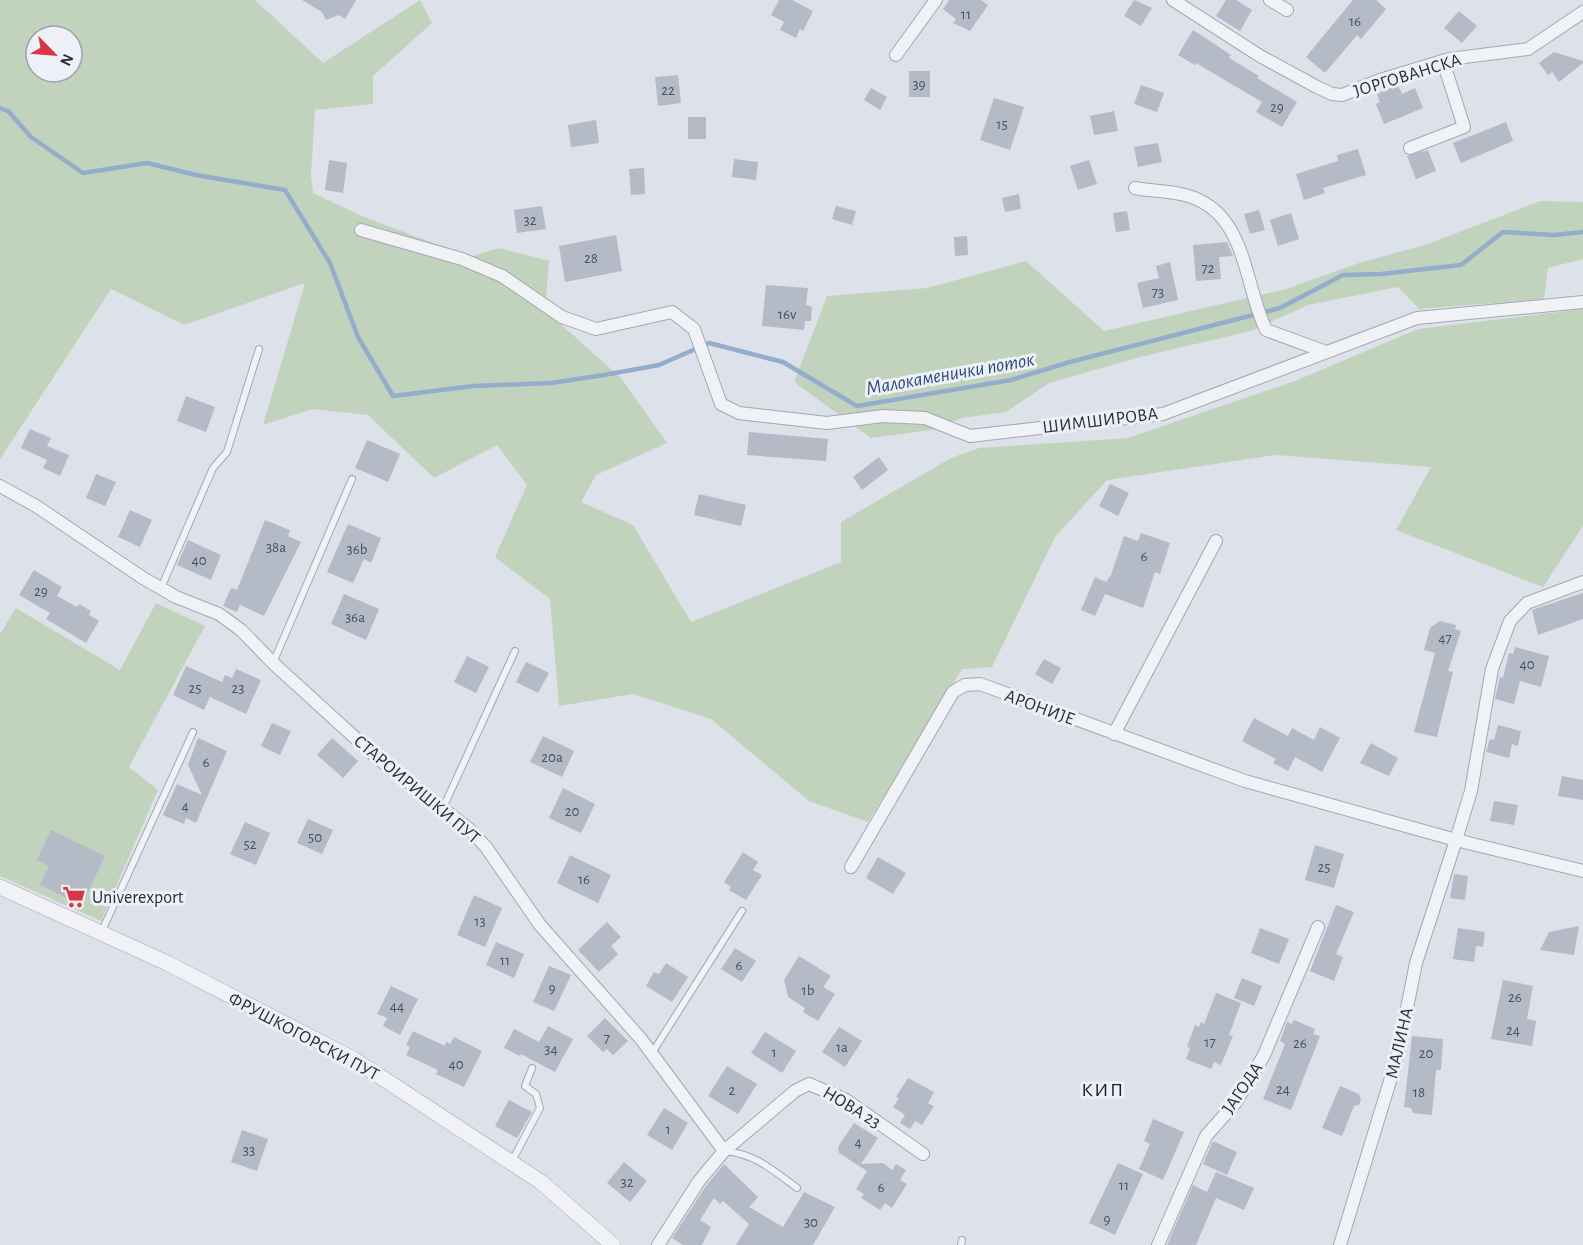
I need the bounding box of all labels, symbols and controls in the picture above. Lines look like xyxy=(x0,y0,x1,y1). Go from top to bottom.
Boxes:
house number: 11 xyxy=(961,7,971,22)
house number: 16 xyxy=(1349,14,1361,29)
north arrow xyxy=(24,24,84,84)
text: N xyxy=(57,51,76,68)
street label: ЈОРГОВАНСКА xyxy=(1351,51,1464,101)
house number: 39 xyxy=(912,77,926,92)
house number: 22 xyxy=(661,83,675,98)
house number: 29 xyxy=(1270,100,1284,115)
house number: 15 xyxy=(996,117,1008,132)
house number: 32 xyxy=(523,213,537,228)
house number: 28 xyxy=(584,251,598,266)
house number: 72 xyxy=(1201,261,1215,276)
house number: 73 xyxy=(1152,285,1164,300)
house number: 16v xyxy=(778,307,797,322)
water label: Малокаменички поток xyxy=(865,349,1036,399)
street label: ШИМШИРОВА xyxy=(1041,405,1159,437)
house number: 38a xyxy=(266,540,286,555)
house number: 36b xyxy=(347,542,368,557)
house number: 6 xyxy=(1140,549,1148,564)
house number: 40 xyxy=(191,553,207,568)
house number: 29 xyxy=(34,584,48,599)
house number: 36a xyxy=(345,610,365,625)
house number: 47 xyxy=(1438,631,1452,646)
house number: 40 xyxy=(1519,657,1535,672)
house number: 25 xyxy=(188,681,202,696)
house number: 23 xyxy=(231,681,245,696)
street label: АРОНИЈЕ xyxy=(1002,687,1077,729)
street label: СТАРОИРИШКИ ПУТ xyxy=(350,732,483,848)
house number: 20a xyxy=(541,750,563,765)
house number: 6 xyxy=(202,755,210,770)
house number: 4 xyxy=(181,799,189,814)
house number: 20 xyxy=(565,804,579,819)
house number: 50 xyxy=(308,830,322,845)
house number: 52 xyxy=(243,837,257,852)
house number: 25 xyxy=(1317,860,1331,875)
house number: 16 xyxy=(578,872,590,887)
supermarket icon: Univerexport xyxy=(61,884,87,910)
place label: Univerexport xyxy=(92,889,184,907)
house number: 13 xyxy=(474,914,486,929)
house number: 11 xyxy=(500,953,510,968)
house number: 6 xyxy=(735,958,743,973)
house number: 9 xyxy=(548,981,556,996)
house number: 1b xyxy=(802,983,815,998)
street label: ФРУШКОГОРСКИ ПУТ xyxy=(225,990,382,1084)
house number: 26 xyxy=(1508,990,1522,1005)
house number: 44 xyxy=(390,999,404,1014)
street label: МАЛИНА xyxy=(1383,1006,1417,1080)
house number: 24 xyxy=(1506,1023,1520,1038)
house number: 7 xyxy=(604,1031,610,1046)
house number: 17 xyxy=(1204,1035,1216,1050)
house number: 26 xyxy=(1293,1036,1307,1051)
house number: 1a xyxy=(836,1040,848,1055)
house number: 34 xyxy=(544,1042,558,1057)
house number: 1 xyxy=(771,1045,777,1060)
house number: 20 xyxy=(1419,1046,1433,1061)
house number: 40 xyxy=(448,1057,464,1072)
street label: ЈАГОДА xyxy=(1219,1059,1267,1118)
district label: КИП xyxy=(1081,1080,1125,1100)
house number: 24 xyxy=(1276,1082,1290,1097)
house number: 2 xyxy=(729,1083,736,1098)
street label: НОВА 23 xyxy=(819,1084,884,1132)
house number: 18 xyxy=(1413,1085,1425,1100)
house number: 1 xyxy=(665,1122,671,1137)
house number: 4 xyxy=(854,1135,862,1150)
house number: 33 xyxy=(243,1143,255,1158)
house number: 32 xyxy=(620,1175,634,1190)
house number: 11 xyxy=(1119,1178,1129,1193)
house number: 6 xyxy=(877,1180,885,1195)
house number: 9 xyxy=(1103,1212,1111,1227)
house number: 30 xyxy=(804,1215,818,1230)

